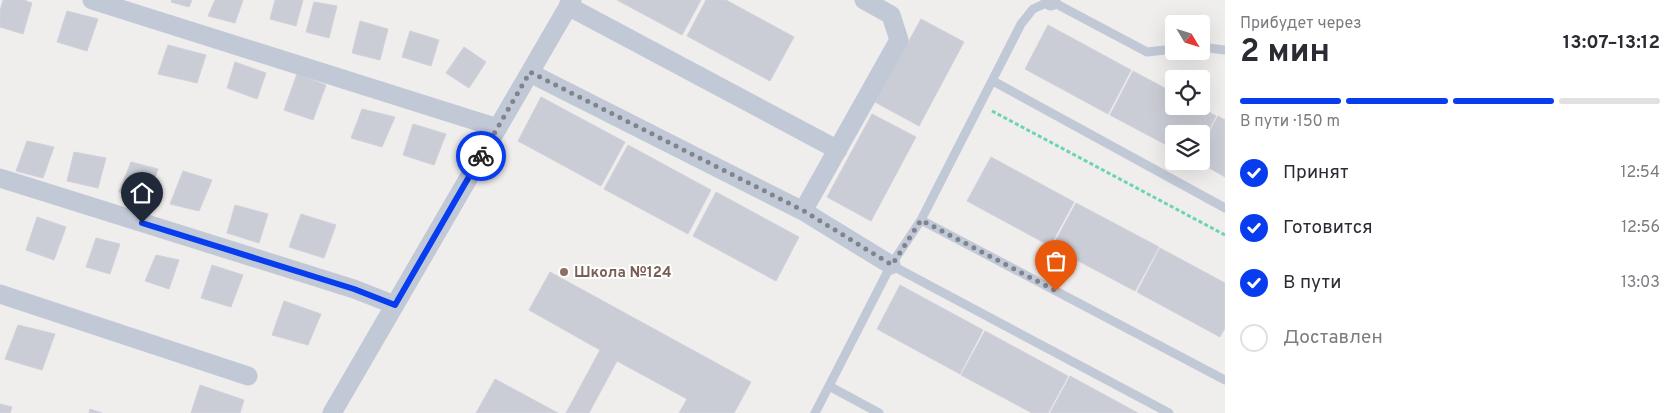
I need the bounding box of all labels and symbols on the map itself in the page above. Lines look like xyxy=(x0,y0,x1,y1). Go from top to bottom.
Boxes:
north arrow xyxy=(1165,15,1210,60)
courier xyxy=(456,131,506,181)
pin xyxy=(121,172,163,223)
pin xyxy=(1035,240,1077,291)
place label: Школа №124 xyxy=(574,264,672,283)
marker: Школа №124 xyxy=(558,266,570,278)

